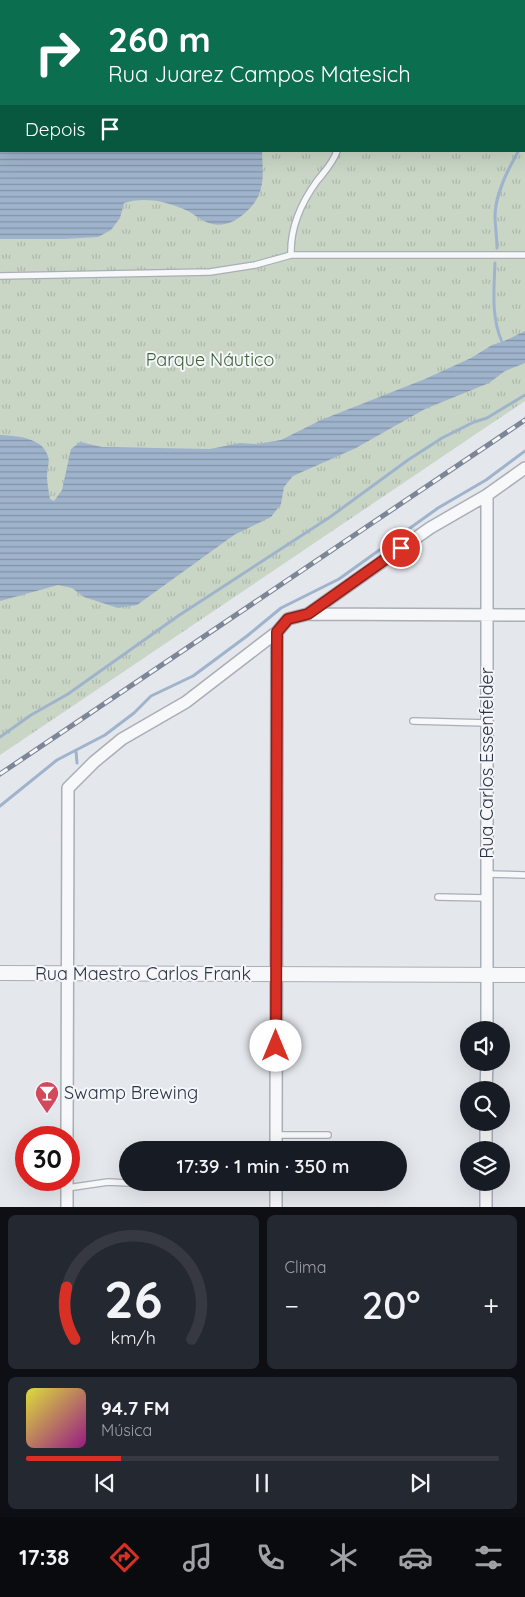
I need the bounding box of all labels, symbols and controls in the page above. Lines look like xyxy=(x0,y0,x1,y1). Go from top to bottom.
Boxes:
text: 260 m xyxy=(108,17,211,61)
icon: right xyxy=(25,20,90,85)
text: Rua Juarez Campos Matesich xyxy=(108,60,411,88)
icon: arrive xyxy=(96,115,124,143)
text: Depois xyxy=(25,117,86,141)
park label: Parque Náutico xyxy=(146,348,274,371)
pin xyxy=(380,527,422,569)
icon: arrive xyxy=(387,534,415,562)
street label: Rua Carlos Essenfelder xyxy=(475,667,498,859)
street label: Rua Maestro Carlos Frank xyxy=(35,962,251,985)
position arrow xyxy=(249,1019,301,1071)
map controls xyxy=(460,1021,510,1191)
button: sound xyxy=(460,1021,510,1071)
bar icon: Swamp Brewing xyxy=(34,1080,60,1114)
place label: Swamp Brewing xyxy=(64,1081,198,1104)
button: search xyxy=(460,1081,510,1131)
speed limit sign: 30 xyxy=(15,1126,80,1191)
button: layers xyxy=(460,1141,510,1191)
text: 17:39 · 1 min · 350 m xyxy=(177,1154,349,1178)
text: Clima xyxy=(285,1257,326,1277)
text: 26 xyxy=(104,1266,162,1331)
text: 20° xyxy=(362,1281,420,1329)
text: − xyxy=(285,1288,299,1323)
text: + xyxy=(483,1288,499,1323)
text: km/h xyxy=(111,1326,156,1348)
text: 94.7 FM xyxy=(101,1396,170,1420)
text: Música xyxy=(101,1420,152,1440)
icon: previous xyxy=(91,1469,119,1497)
icon: pause xyxy=(248,1469,276,1497)
icon: next xyxy=(406,1469,434,1497)
icon: directions xyxy=(107,1540,142,1575)
icon: music xyxy=(180,1540,215,1575)
icon: phone xyxy=(253,1540,288,1575)
icon: climate xyxy=(326,1540,361,1575)
icon: car xyxy=(398,1540,433,1575)
icon: filters xyxy=(471,1540,506,1575)
text: 17:38 xyxy=(19,1543,69,1571)

